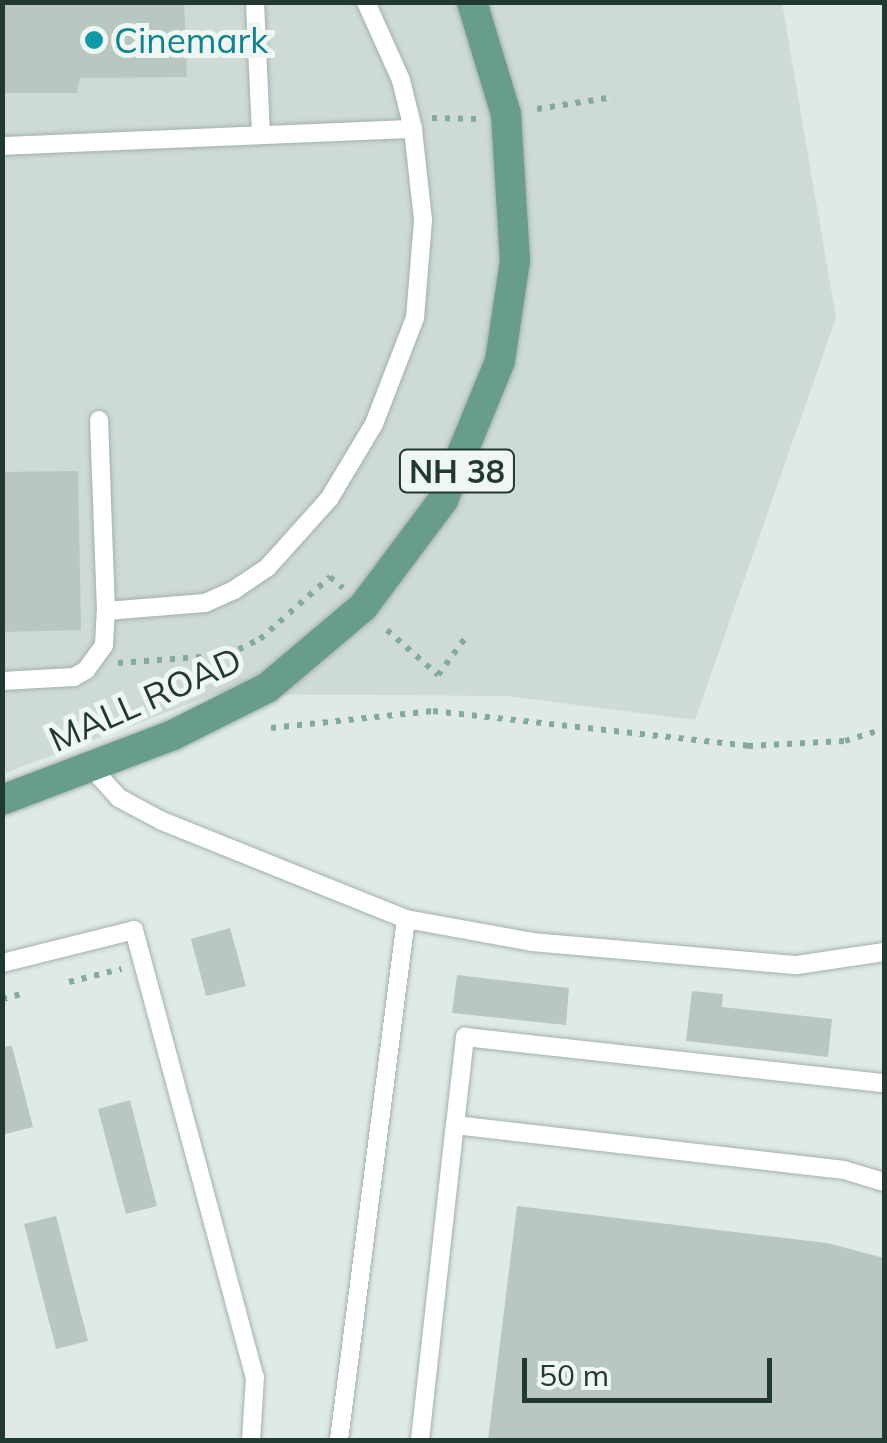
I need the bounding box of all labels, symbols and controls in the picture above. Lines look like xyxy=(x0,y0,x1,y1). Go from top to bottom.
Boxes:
place label: Cinemark xyxy=(114,19,268,61)
marker: Cinemark xyxy=(83,29,105,51)
road number: NH 38 xyxy=(397,444,517,498)
street label: MALL ROAD xyxy=(43,638,247,760)
scale bar xyxy=(527,1338,777,1400)
text: 50 m xyxy=(539,1356,609,1394)

